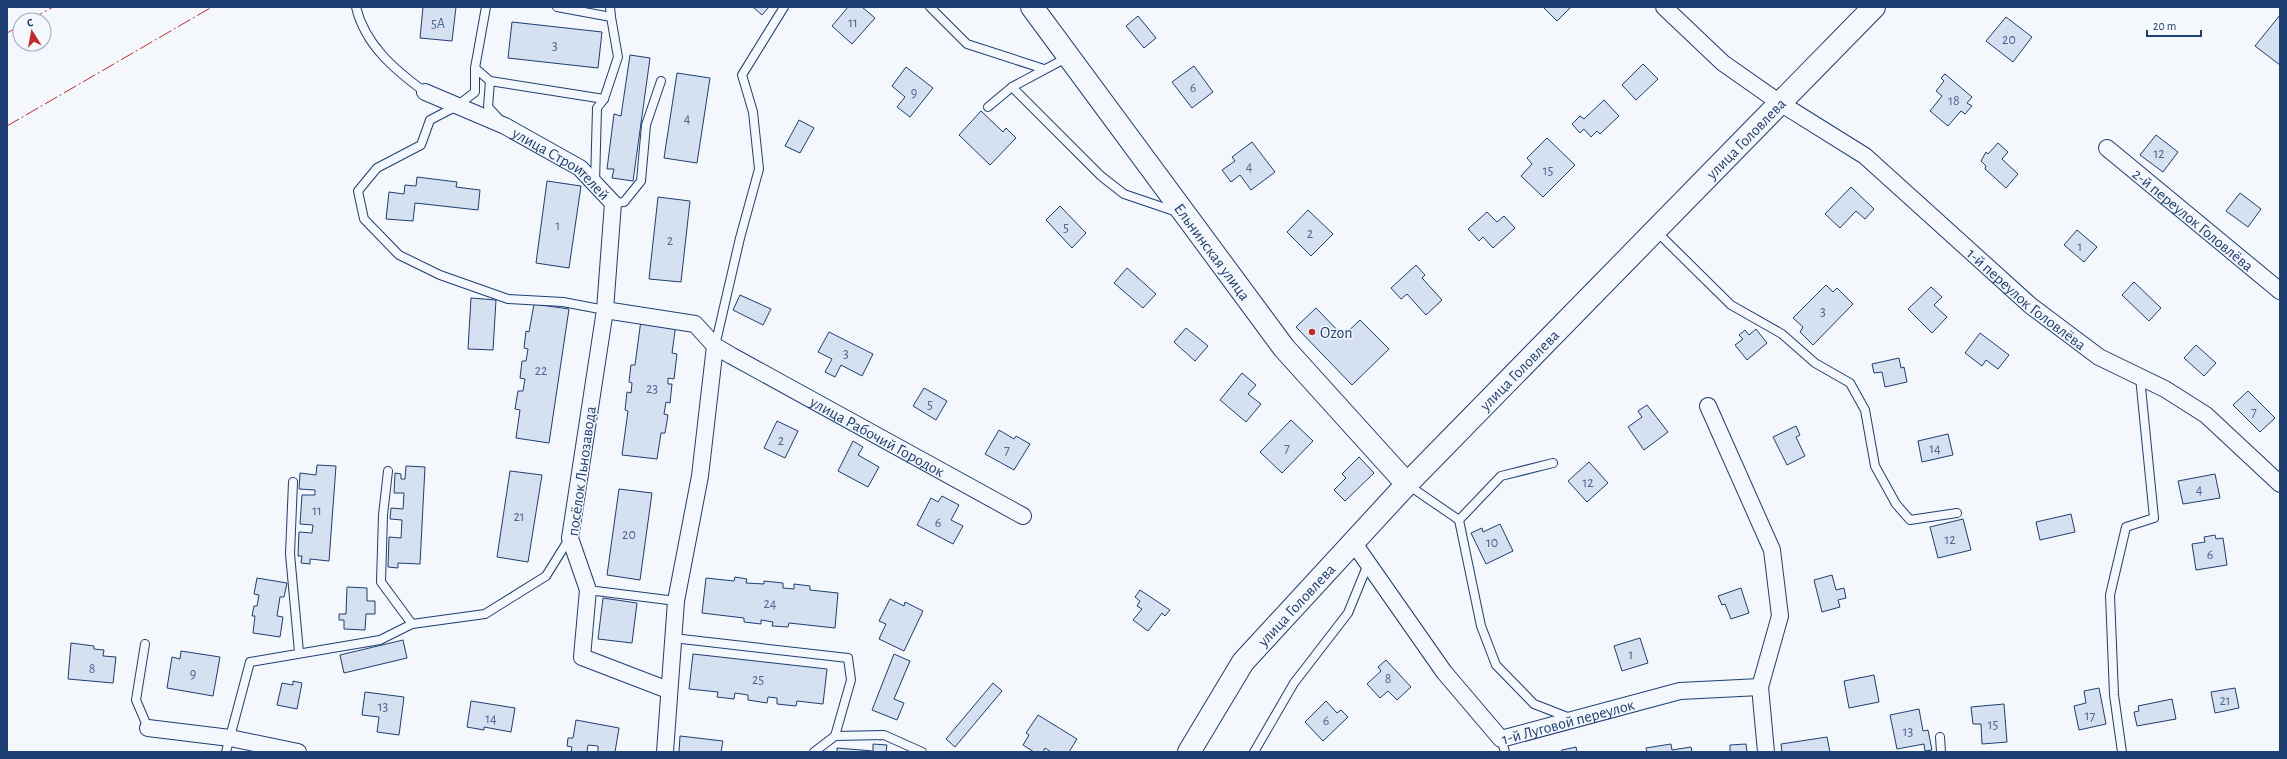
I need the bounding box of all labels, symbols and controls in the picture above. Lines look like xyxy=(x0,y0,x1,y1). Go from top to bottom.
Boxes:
north arrow xyxy=(12,12,52,52)
scale bar xyxy=(2147,12,2201,38)
house number: 11 xyxy=(848,16,858,30)
text: С xyxy=(26,17,34,29)
house number: 5А xyxy=(431,17,445,31)
text: 20 m xyxy=(2153,20,2176,32)
house number: 20 xyxy=(2002,33,2016,47)
house number: 3 xyxy=(552,39,558,53)
house number: 6 xyxy=(1190,81,1196,95)
house number: 9 xyxy=(911,86,917,100)
house number: 18 xyxy=(1948,94,1960,108)
street label: улица Головлева xyxy=(1703,95,1789,184)
house number: 4 xyxy=(684,112,691,126)
street label: улица Строителей xyxy=(508,124,612,203)
house number: 12 xyxy=(2153,147,2165,161)
house number: 4 xyxy=(1246,160,1253,174)
house number: 15 xyxy=(1543,164,1553,178)
street label: 2-й переулок Головлёва xyxy=(2129,166,2256,274)
street label: Ельнинская улица xyxy=(1171,201,1253,304)
house number: 1 xyxy=(556,219,560,233)
house number: 5 xyxy=(1063,221,1069,235)
house number: 2 xyxy=(1307,227,1313,241)
house number: 2 xyxy=(667,234,673,248)
house number: 1 xyxy=(2078,240,2082,254)
street label: 1-й переулок Головлёва xyxy=(1964,245,2089,353)
house number: 3 xyxy=(1820,305,1826,319)
place label: Ozon xyxy=(1320,325,1352,341)
marker: Ozon xyxy=(1307,327,1317,337)
street label: улица Головлева xyxy=(1476,327,1562,415)
house number: 3 xyxy=(843,347,849,361)
house number: 22 xyxy=(535,364,547,378)
house number: 23 xyxy=(646,382,658,396)
street label: улица Рабочий Городок xyxy=(806,393,947,480)
house number: 5 xyxy=(927,398,933,412)
street label: посёлок Льнозавода xyxy=(565,405,599,537)
house number: 7 xyxy=(2251,405,2257,419)
house number: 2 xyxy=(778,434,784,448)
house number: 7 xyxy=(1284,441,1290,455)
house number: 14 xyxy=(1929,442,1941,456)
house number: 7 xyxy=(1004,443,1010,457)
house number: 12 xyxy=(1582,476,1594,490)
house number: 4 xyxy=(2196,483,2203,497)
house number: 11 xyxy=(312,504,322,518)
house number: 21 xyxy=(513,510,525,524)
house number: 6 xyxy=(935,516,941,530)
house number: 20 xyxy=(622,528,636,542)
house number: 12 xyxy=(1944,533,1956,547)
house number: 10 xyxy=(1486,536,1498,550)
house number: 6 xyxy=(2207,548,2213,562)
street label: улица Головлева xyxy=(1254,561,1338,651)
house number: 24 xyxy=(763,597,777,611)
house number: 1 xyxy=(1629,648,1633,662)
house number: 8 xyxy=(89,662,95,676)
house number: 9 xyxy=(190,667,196,681)
house number: 8 xyxy=(1385,672,1391,686)
house number: 25 xyxy=(752,673,764,687)
house number: 21 xyxy=(2219,694,2231,708)
street label: 1-й Луговой переулок xyxy=(1500,696,1637,747)
house number: 13 xyxy=(378,700,389,714)
house number: 17 xyxy=(2085,709,2095,723)
house number: 14 xyxy=(485,712,497,726)
house number: 6 xyxy=(1323,714,1329,728)
house number: 15 xyxy=(1988,718,1998,732)
house number: 13 xyxy=(1903,725,1914,739)

